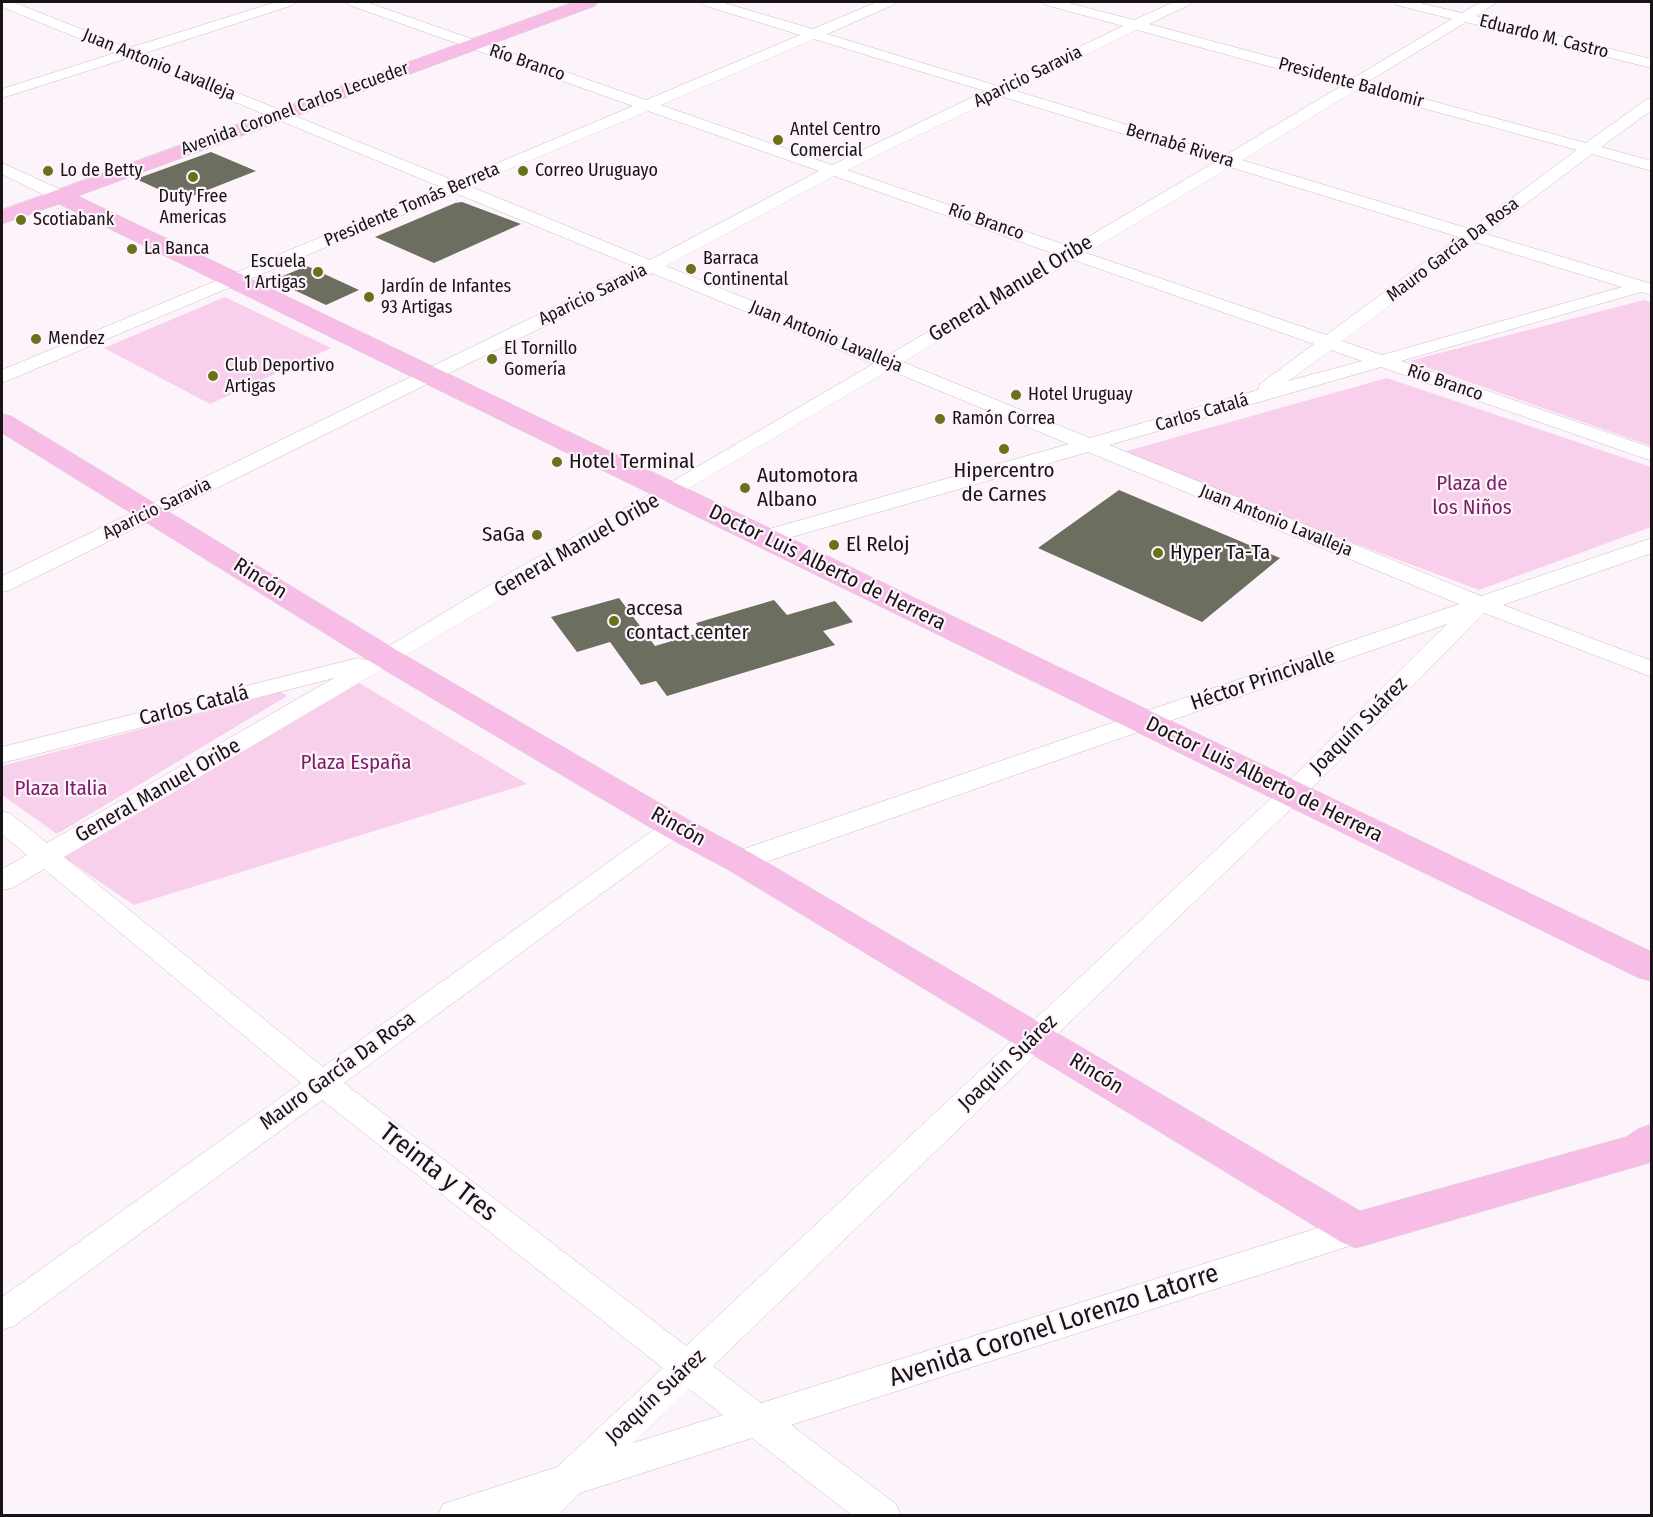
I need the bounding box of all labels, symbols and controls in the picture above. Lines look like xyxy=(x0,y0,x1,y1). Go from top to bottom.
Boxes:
street label: Eduardo M. Castro xyxy=(1477,11,1611,63)
street label: Juan Antonio Lavalleja xyxy=(79,24,239,106)
street label: Río Branco xyxy=(486,40,568,86)
street label: Aparicio Saravia xyxy=(970,41,1086,113)
street label: Presidente Baldomir xyxy=(1276,53,1426,113)
street label: Avenida Coronel Carlos Lecueder xyxy=(178,58,412,160)
place label: Antel Centro Comercial xyxy=(790,119,881,162)
street label: Bernabé Rivera xyxy=(1123,119,1237,173)
marker: Antel Centro Comercial xyxy=(771,133,785,147)
street label: Presidente Tomás Berreta xyxy=(321,158,503,252)
place label: Lo de Betty xyxy=(60,160,143,182)
place label: Correo Uruguayo xyxy=(535,160,658,182)
marker: Lo de Betty xyxy=(41,164,55,178)
marker: Correo Uruguayo xyxy=(516,164,530,178)
marker: Duty Free Americas xyxy=(186,170,200,184)
place label: Duty Free Americas xyxy=(159,186,227,228)
street label: Mauro García Da Rosa xyxy=(1383,193,1523,307)
street label: Río Branco xyxy=(945,199,1027,245)
place label: Scotiabank xyxy=(33,209,114,231)
marker: Scotiabank xyxy=(14,213,28,227)
street label: General Manuel Oribe xyxy=(925,230,1097,348)
place label: La Banca xyxy=(144,238,209,260)
marker: La Banca xyxy=(125,242,139,256)
place label: Barraca Continental xyxy=(703,248,788,290)
place label: Escuela 1 Artigas xyxy=(244,251,306,294)
street label: Aparicio Saravia xyxy=(535,259,651,331)
marker: Barraca Continental xyxy=(684,262,698,276)
marker: Escuela 1 Artigas xyxy=(311,265,325,279)
place label: Jardín de Infantes 93 Artigas xyxy=(381,276,511,318)
marker: Jardín de Infantes 93 Artigas xyxy=(362,290,376,304)
street label: Juan Antonio Lavalleja xyxy=(746,296,906,378)
place label: Mendez xyxy=(48,328,105,350)
marker: Mendez xyxy=(29,332,43,346)
place label: El Tornillo Gomería xyxy=(504,338,577,380)
marker: El Tornillo Gomería xyxy=(485,352,499,366)
place label: Club Deportivo Artigas xyxy=(225,355,334,398)
street label: Río Branco xyxy=(1404,360,1486,406)
marker: Club Deportivo Artigas xyxy=(206,369,220,383)
place label: Hotel Uruguay xyxy=(1028,384,1132,406)
marker: Hotel Uruguay xyxy=(1009,388,1023,402)
street label: Carlos Catalá xyxy=(1153,389,1251,437)
place label: Ramón Correa xyxy=(952,408,1055,430)
marker: Ramón Correa xyxy=(933,412,947,426)
marker: Hipercentro de Carnes xyxy=(997,442,1011,456)
place label: Hotel Terminal xyxy=(569,449,695,475)
marker: Hotel Terminal xyxy=(550,455,564,469)
place label: Hipercentro de Carnes xyxy=(954,458,1054,508)
place label: Automotora Albano xyxy=(757,463,858,513)
park label: Plaza de los Niños xyxy=(1432,471,1512,521)
street label: Aparicio Saravia xyxy=(99,473,215,545)
street label: Juan Antonio Lavalleja xyxy=(1196,480,1356,562)
marker: Automotora Albano xyxy=(738,481,752,495)
street label: General Manuel Oribe xyxy=(490,488,664,604)
street label: Doctor Luis Alberto de Herrera xyxy=(704,500,950,636)
place label: SaGa xyxy=(482,522,525,548)
marker: SaGa xyxy=(530,528,544,542)
place label: El Reloj xyxy=(846,532,909,558)
marker: El Reloj xyxy=(827,538,841,552)
place label: Hyper Ta-Ta xyxy=(1170,540,1270,566)
marker: Hyper Ta-Ta xyxy=(1151,546,1165,560)
street label: Rincón xyxy=(229,553,291,605)
place label: accesa contact center xyxy=(626,596,749,646)
marker: accesa contact center xyxy=(607,614,621,628)
street label: Héctor Princivalle xyxy=(1188,644,1338,716)
street label: Joaquín Suárez xyxy=(1305,672,1413,780)
street label: Carlos Catalá xyxy=(137,680,251,732)
street label: Doctor Luis Alberto de Herrera xyxy=(1141,712,1387,848)
street label: General Manuel Oribe xyxy=(71,733,245,849)
park label: Plaza España xyxy=(300,750,412,776)
park label: Plaza Italia xyxy=(14,776,108,802)
street label: Rincón xyxy=(646,802,710,852)
street label: Mauro García Da Rosa xyxy=(255,1006,421,1136)
street label: Joaquín Suárez xyxy=(953,1010,1063,1116)
street label: Rincón xyxy=(1064,1048,1128,1100)
street label: Treinta y Tres xyxy=(373,1117,503,1229)
street label: Avenida Coronel Lorenzo Latorre xyxy=(885,1258,1223,1394)
street label: Joaquín Suárez xyxy=(601,1344,711,1450)

